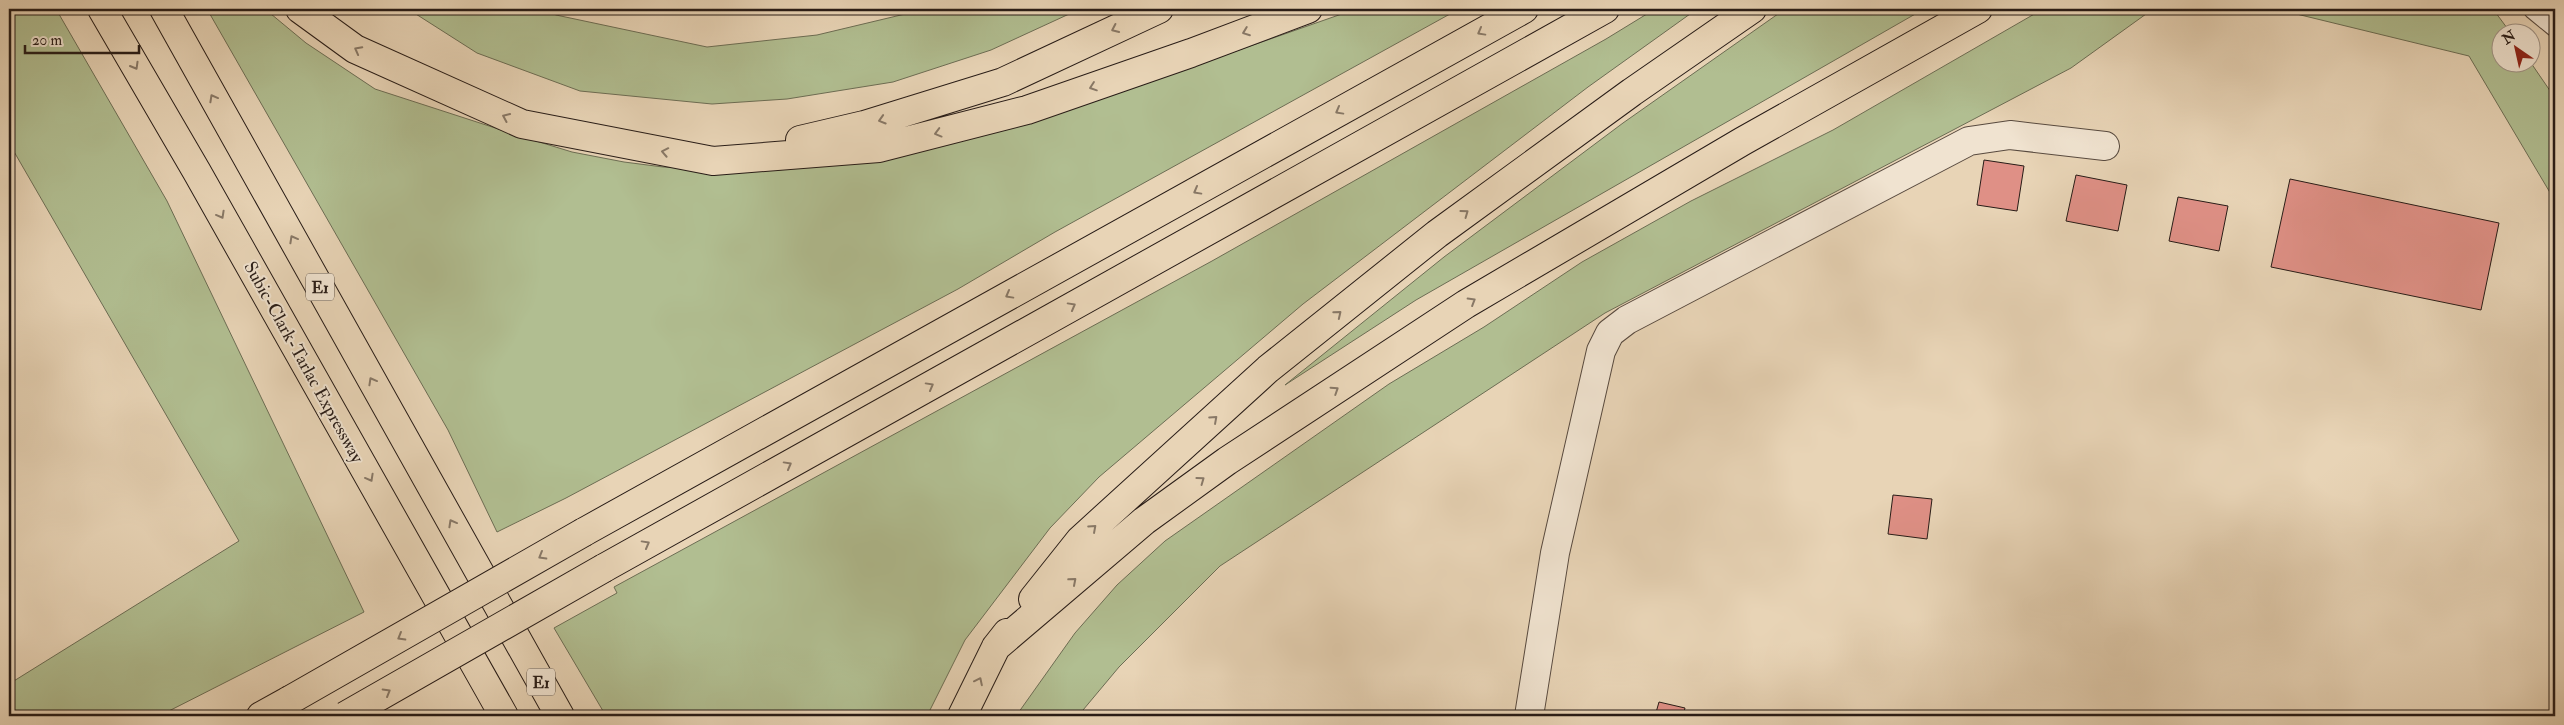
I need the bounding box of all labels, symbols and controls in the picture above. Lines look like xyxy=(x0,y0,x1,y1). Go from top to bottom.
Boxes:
scale bar xyxy=(25,22,139,54)
north arrow xyxy=(2492,22,2542,72)
one-way arrow xyxy=(1111,23,1120,34)
one-way arrow xyxy=(1243,26,1251,36)
one-way arrow xyxy=(1477,26,1486,36)
text: N xyxy=(2498,27,2519,49)
text: 20 m xyxy=(32,31,62,50)
one-way arrow xyxy=(354,46,363,56)
one-way arrow xyxy=(129,60,139,69)
one-way arrow xyxy=(1090,81,1098,91)
one-way arrow xyxy=(210,94,220,103)
one-way arrow xyxy=(1335,105,1344,115)
one-way arrow xyxy=(502,112,511,123)
one-way arrow xyxy=(879,114,887,124)
one-way arrow xyxy=(934,127,942,137)
one-way arrow xyxy=(660,147,669,157)
one-way arrow xyxy=(1193,184,1202,194)
one-way arrow xyxy=(215,209,225,218)
one-way arrow xyxy=(1459,210,1469,219)
one-way arrow xyxy=(289,236,299,245)
street label: Subic-Clark-Tarlac Expressway xyxy=(239,258,369,468)
road number: E1 xyxy=(306,274,334,300)
one-way arrow xyxy=(1006,289,1015,299)
one-way arrow xyxy=(1466,297,1475,307)
one-way arrow xyxy=(1067,303,1076,313)
one-way arrow xyxy=(1332,310,1341,319)
one-way arrow xyxy=(369,377,379,386)
one-way arrow xyxy=(925,382,934,392)
one-way arrow xyxy=(1330,386,1339,396)
one-way arrow xyxy=(1208,415,1217,424)
one-way arrow xyxy=(783,461,792,471)
one-way arrow xyxy=(364,473,374,482)
one-way arrow xyxy=(1195,477,1204,486)
one-way arrow xyxy=(448,519,458,528)
one-way arrow xyxy=(1088,524,1097,533)
one-way arrow xyxy=(641,540,650,550)
one-way arrow xyxy=(538,550,547,560)
one-way arrow xyxy=(1067,578,1076,586)
one-way arrow xyxy=(397,631,406,641)
road number: E1 xyxy=(527,669,555,696)
one-way arrow xyxy=(973,678,983,687)
one-way arrow xyxy=(382,688,391,698)

